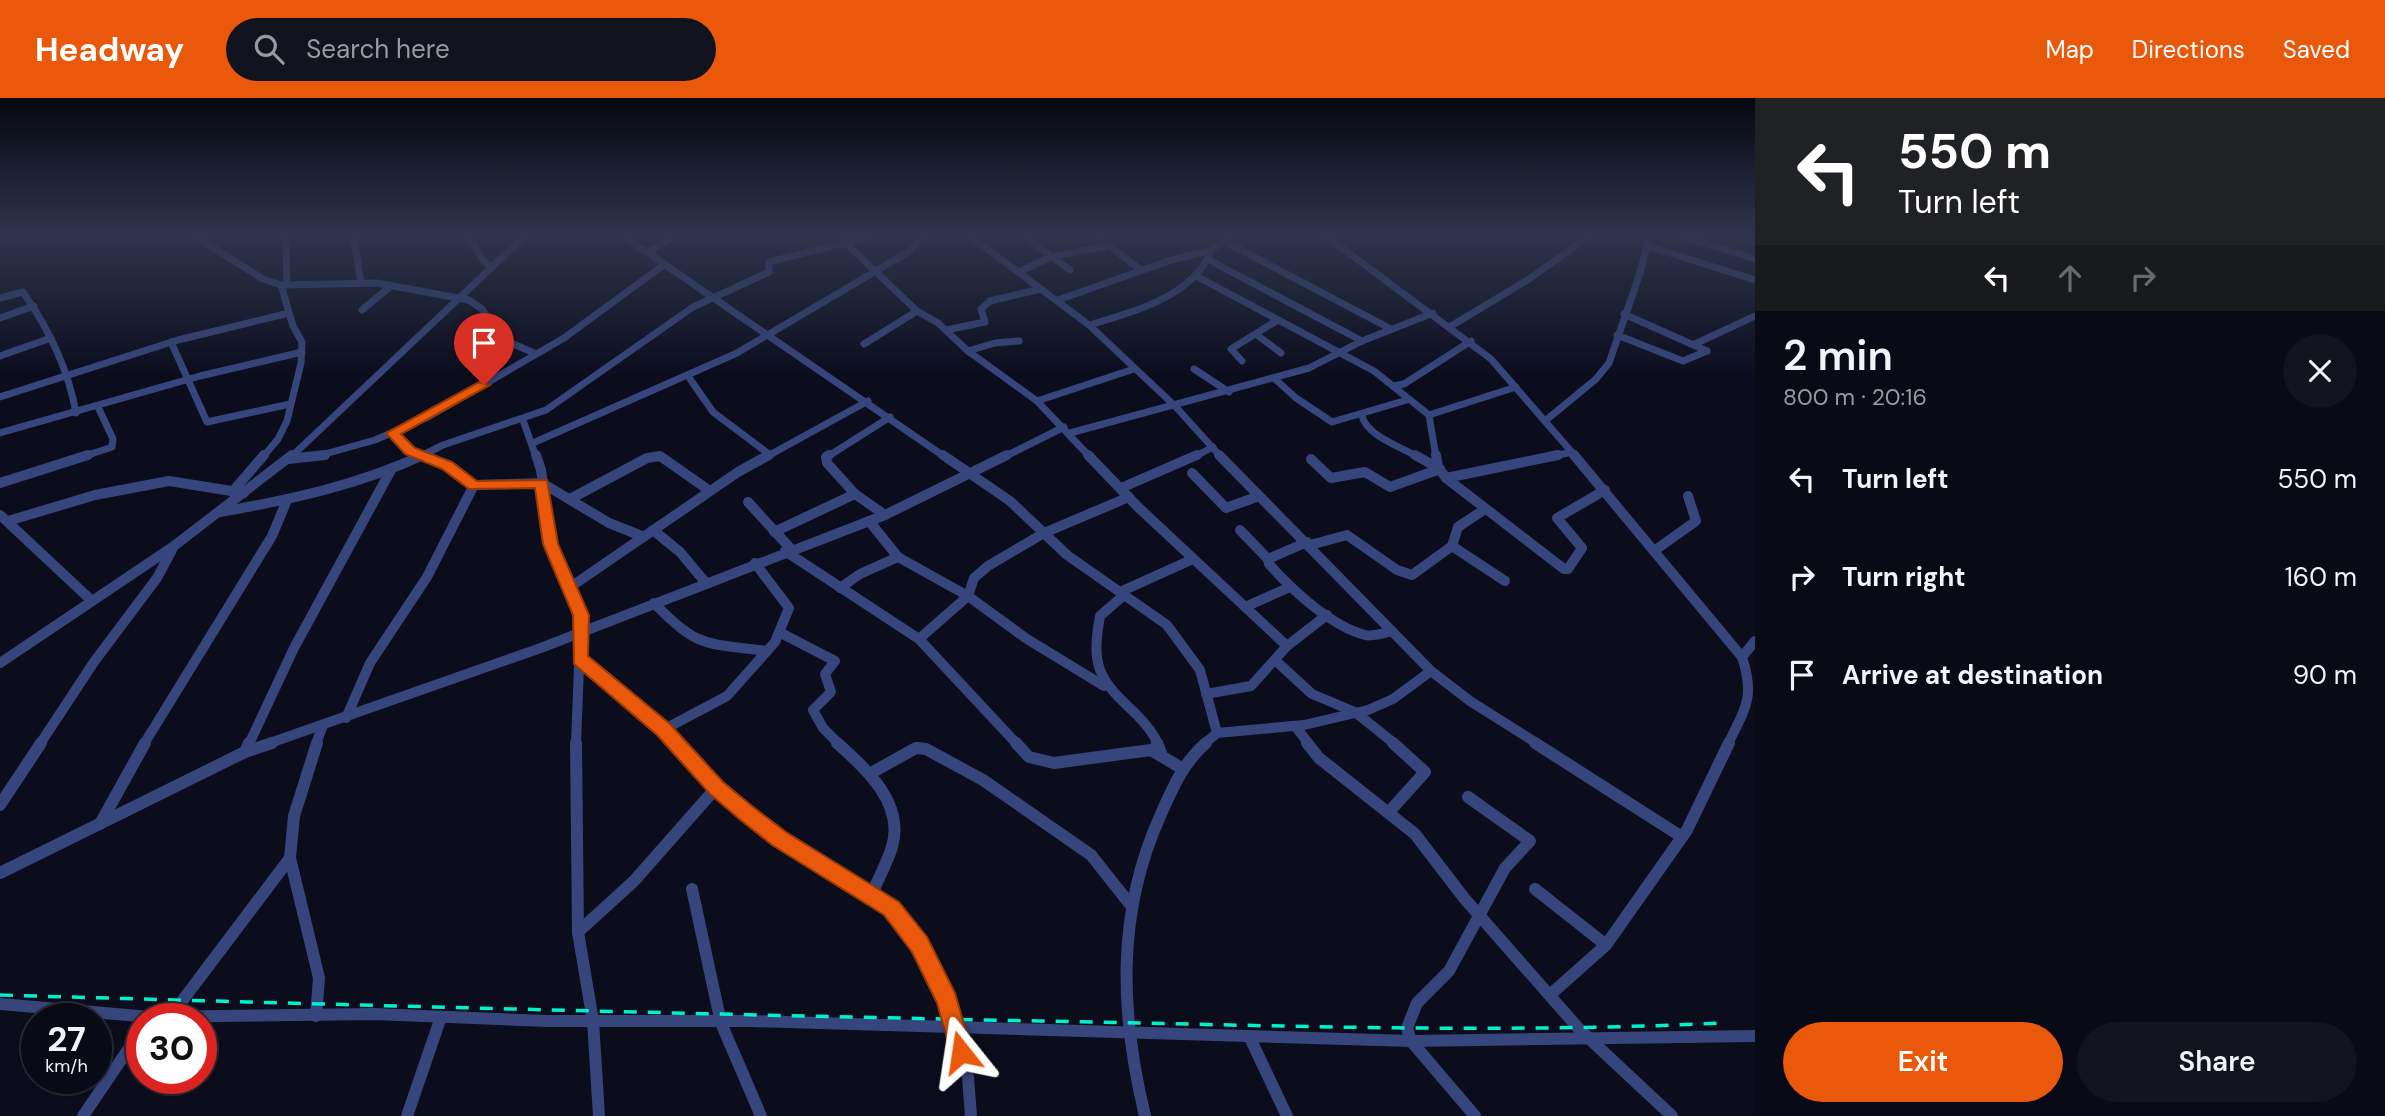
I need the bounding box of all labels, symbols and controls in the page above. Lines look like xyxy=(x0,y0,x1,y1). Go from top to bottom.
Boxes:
search box xyxy=(226,18,716,81)
text: Headway xyxy=(35,28,184,71)
icon: search xyxy=(250,30,288,68)
text: Search here xyxy=(306,32,450,66)
text: Map xyxy=(2046,34,2094,65)
text: Directions xyxy=(2132,34,2245,65)
text: Saved xyxy=(2283,34,2350,65)
text: 550 m xyxy=(1898,119,2051,183)
icon: left xyxy=(1783,126,1874,217)
text: Turn left xyxy=(1898,181,2020,223)
icon: left xyxy=(1978,259,2016,297)
icon: ahead xyxy=(2051,259,2089,297)
icon: right xyxy=(2124,259,2162,297)
pin xyxy=(454,313,514,385)
icon: arrive xyxy=(465,324,503,362)
text: 2 min xyxy=(1783,328,1893,383)
button: close xyxy=(2283,334,2357,408)
text: 800 m · 20:16 xyxy=(1783,382,1927,412)
icon: left xyxy=(1783,460,1821,498)
text: Turn left xyxy=(1842,462,1949,496)
text: 550 m xyxy=(2277,462,2357,496)
icon: right xyxy=(1783,558,1821,596)
text: Turn right xyxy=(1842,560,1966,594)
text: 160 m xyxy=(2285,560,2357,594)
icon: arrive xyxy=(1783,656,1821,694)
text: Arrive at destination xyxy=(1842,658,2103,692)
text: 90 m xyxy=(2293,658,2357,692)
speed limit sign: 30 xyxy=(126,1003,217,1094)
position arrow xyxy=(924,1015,998,1089)
text: 27 xyxy=(47,1016,86,1062)
button: Exit xyxy=(1783,1022,2063,1102)
button: Share xyxy=(2077,1022,2357,1102)
text: km/h xyxy=(45,1054,88,1078)

